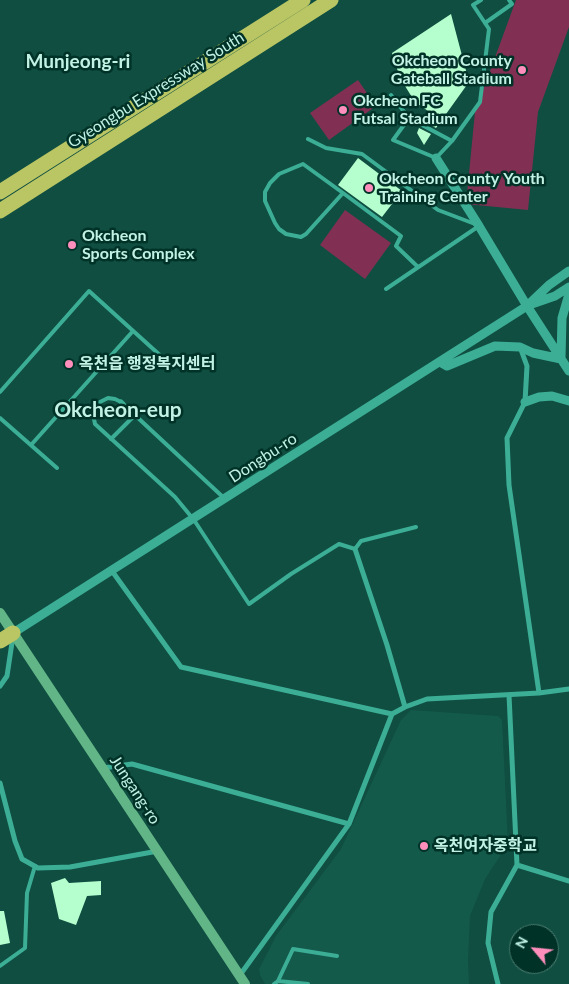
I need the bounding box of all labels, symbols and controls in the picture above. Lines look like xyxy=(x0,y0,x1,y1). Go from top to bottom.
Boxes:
street label: Gyeongbu Expressway South xyxy=(64,28,248,152)
district label: Munjeong-ri xyxy=(26,51,130,73)
place label: Okcheon County Gateball Stadium xyxy=(391,51,512,89)
marker: Okcheon County Gateball Stadium xyxy=(516,64,528,76)
place label: Okcheon FC Futsal Stadium xyxy=(353,91,458,129)
marker: Okcheon FC Futsal Stadium xyxy=(337,104,349,116)
place label: Okcheon County Youth Training Center xyxy=(379,169,545,207)
marker: Okcheon County Youth Training Center xyxy=(363,182,375,194)
place label: Okcheon Sports Complex xyxy=(82,226,195,264)
marker: Okcheon Sports Complex xyxy=(66,239,78,251)
place label: 옥천읍 행정복지센터 xyxy=(79,354,215,374)
marker: 옥천읍 행정복지센터 xyxy=(63,358,75,370)
district label: Okcheon-eup xyxy=(54,397,182,423)
street label: Dongbu-ro xyxy=(226,429,300,487)
street label: Jungang-ro xyxy=(106,752,164,828)
place label: 옥천여자중학교 xyxy=(434,836,537,856)
marker: 옥천여자중학교 xyxy=(418,840,430,852)
north arrow xyxy=(509,924,559,974)
text: N xyxy=(511,933,531,951)

